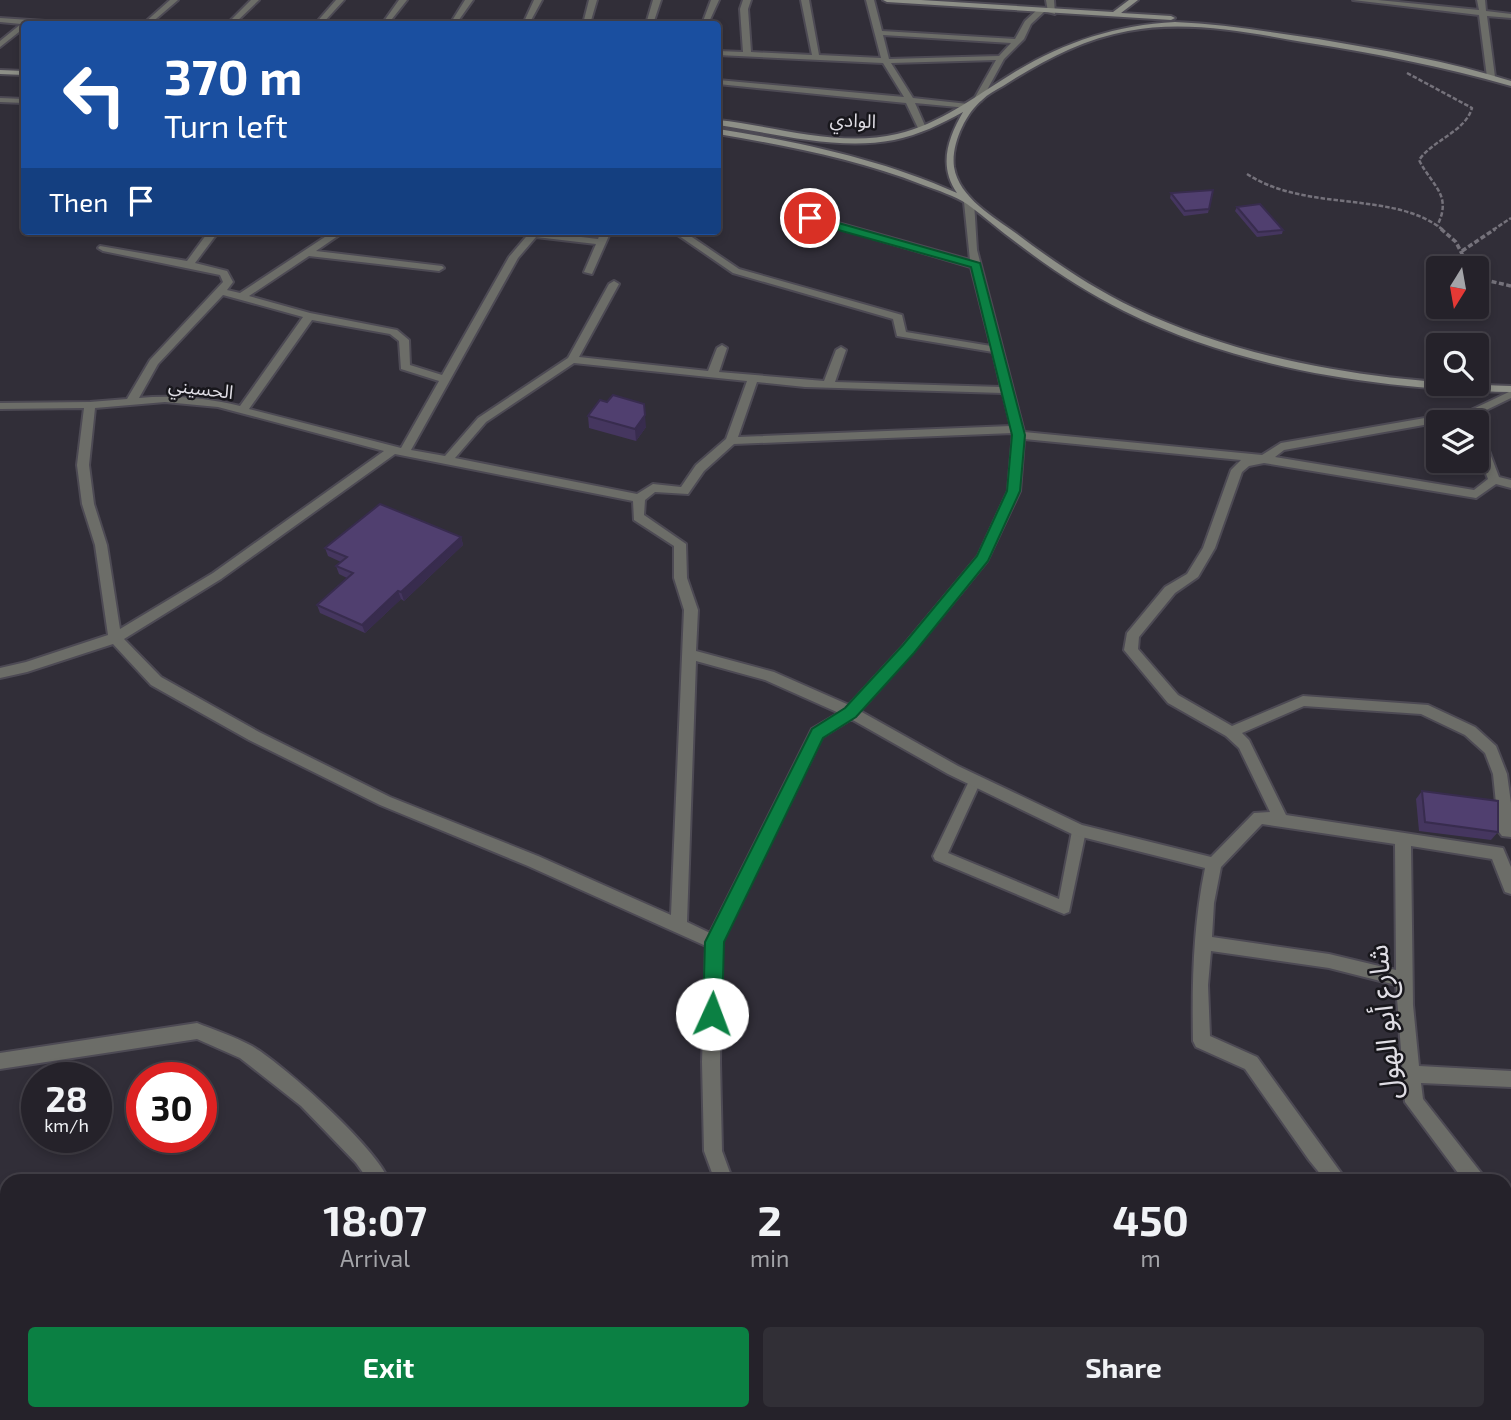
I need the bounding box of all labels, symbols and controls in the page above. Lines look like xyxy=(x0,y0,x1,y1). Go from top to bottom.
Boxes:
text: 370 m xyxy=(164,46,302,105)
icon: left xyxy=(49,49,140,140)
text: Turn left xyxy=(164,106,288,144)
street label: الوادي xyxy=(829,107,877,137)
icon: arrive xyxy=(122,182,160,220)
text: Then xyxy=(49,186,108,217)
pin xyxy=(780,188,840,248)
icon: arrive xyxy=(791,199,829,237)
north arrow xyxy=(1426,256,1489,318)
map controls xyxy=(1426,256,1489,473)
button: search xyxy=(1426,333,1489,396)
street label: الحسيني xyxy=(167,372,235,407)
button: layers xyxy=(1426,410,1489,473)
street label: شارع أبو الهول xyxy=(1359,943,1412,1101)
position arrow xyxy=(675,977,749,1051)
speed limit sign: 30 xyxy=(126,1062,217,1153)
text: 28 xyxy=(45,1077,88,1119)
text: km/h xyxy=(44,1114,89,1136)
text: 18:07 xyxy=(323,1194,427,1244)
text: 2 xyxy=(757,1194,782,1244)
text: 450 xyxy=(1112,1194,1189,1244)
text: Arrival xyxy=(340,1244,410,1272)
text: min xyxy=(750,1244,789,1272)
text: m xyxy=(1141,1244,1161,1272)
button: Exit xyxy=(28,1327,749,1407)
button: Share xyxy=(763,1327,1484,1407)

